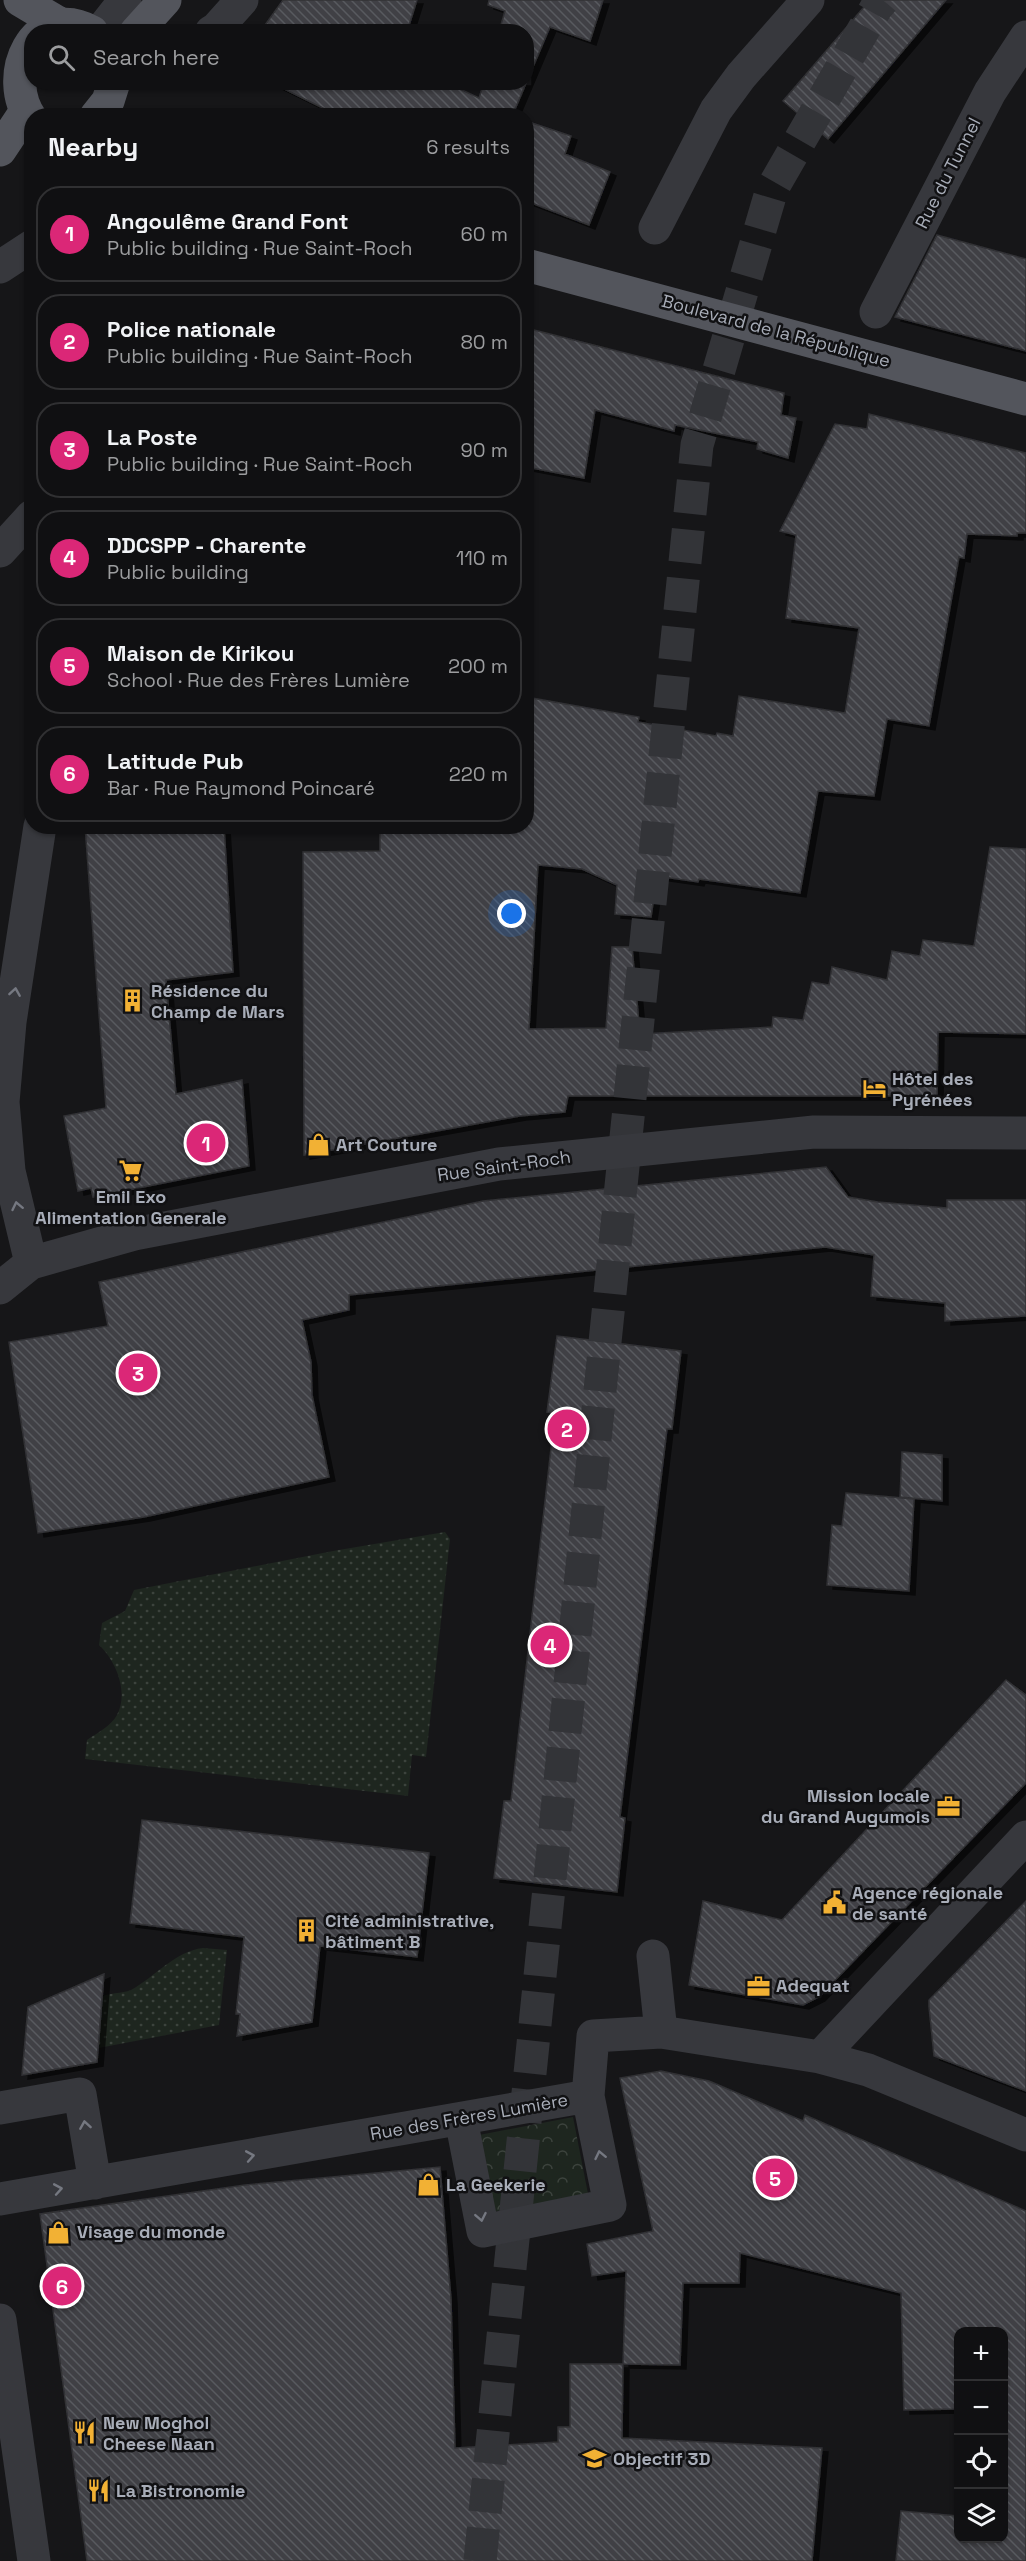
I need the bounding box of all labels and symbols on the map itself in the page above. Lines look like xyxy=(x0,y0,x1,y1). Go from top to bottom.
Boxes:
street label: Rue du Tunnel xyxy=(910,113,985,232)
street label: Boulevard de la République xyxy=(659,289,893,372)
your location xyxy=(497,899,526,928)
place label: Résidence du Champ de Mars xyxy=(151,979,285,1023)
one-way arrow xyxy=(8,987,20,996)
building icon: Résidence du Champ de Mars xyxy=(120,988,146,1014)
place label: Hôtel des Pyrénées xyxy=(892,1067,973,1111)
hotel icon: Hôtel des Pyrénées xyxy=(861,1076,887,1102)
pin: 1 xyxy=(186,1120,226,1166)
shop icon: Art Couture xyxy=(305,1132,331,1158)
place label: Art Couture xyxy=(336,1133,438,1156)
street label: Rue Saint-Roch xyxy=(436,1145,572,1186)
supermarket icon: Emil Exo Alimentation Generale xyxy=(118,1158,144,1184)
place label: Emil Exo Alimentation Generale xyxy=(35,1185,227,1229)
one-way arrow xyxy=(11,1201,24,1211)
pin: 3 xyxy=(118,1350,158,1396)
pin: 2 xyxy=(548,1406,586,1452)
pin: 4 xyxy=(530,1622,570,1668)
place label: Mission locale du Grand Augumois xyxy=(761,1784,930,1828)
office icon: Mission locale du Grand Augumois xyxy=(935,1793,961,1819)
place label: Agence régionale de santé xyxy=(852,1881,1003,1925)
public building icon: Agence régionale de santé xyxy=(821,1890,847,1916)
place label: Cité administrative, bâtiment B xyxy=(325,1909,494,1953)
building icon: Cité administrative, bâtiment B xyxy=(294,1918,320,1944)
office icon: Adequat xyxy=(745,1973,771,1999)
place label: Adequat xyxy=(776,1974,850,1997)
street label: Rue des Frères Lumière xyxy=(368,2088,570,2145)
one-way arrow xyxy=(80,2120,92,2130)
one-way arrow xyxy=(244,2150,254,2163)
one-way arrow xyxy=(594,2150,607,2160)
pin: 5 xyxy=(756,2156,794,2200)
shop icon: La Geekerie xyxy=(415,2172,441,2198)
place label: La Geekerie xyxy=(446,2173,546,2196)
one-way arrow xyxy=(52,2183,62,2196)
one-way arrow xyxy=(474,2212,487,2222)
shop icon: Visage du monde xyxy=(46,2219,72,2245)
place label: Visage du monde xyxy=(77,2220,225,2243)
pin: 6 xyxy=(42,2264,82,2308)
place label: New Moghol Cheese Naan xyxy=(103,2411,215,2455)
restaurant icon: New Moghol Cheese Naan xyxy=(72,2420,98,2446)
school or university icon: Objectif 3D xyxy=(582,2446,608,2472)
place label: Objectif 3D xyxy=(613,2447,710,2470)
restaurant icon: La Bistronomie xyxy=(85,2478,111,2504)
place label: La Bistronomie xyxy=(116,2479,245,2502)

